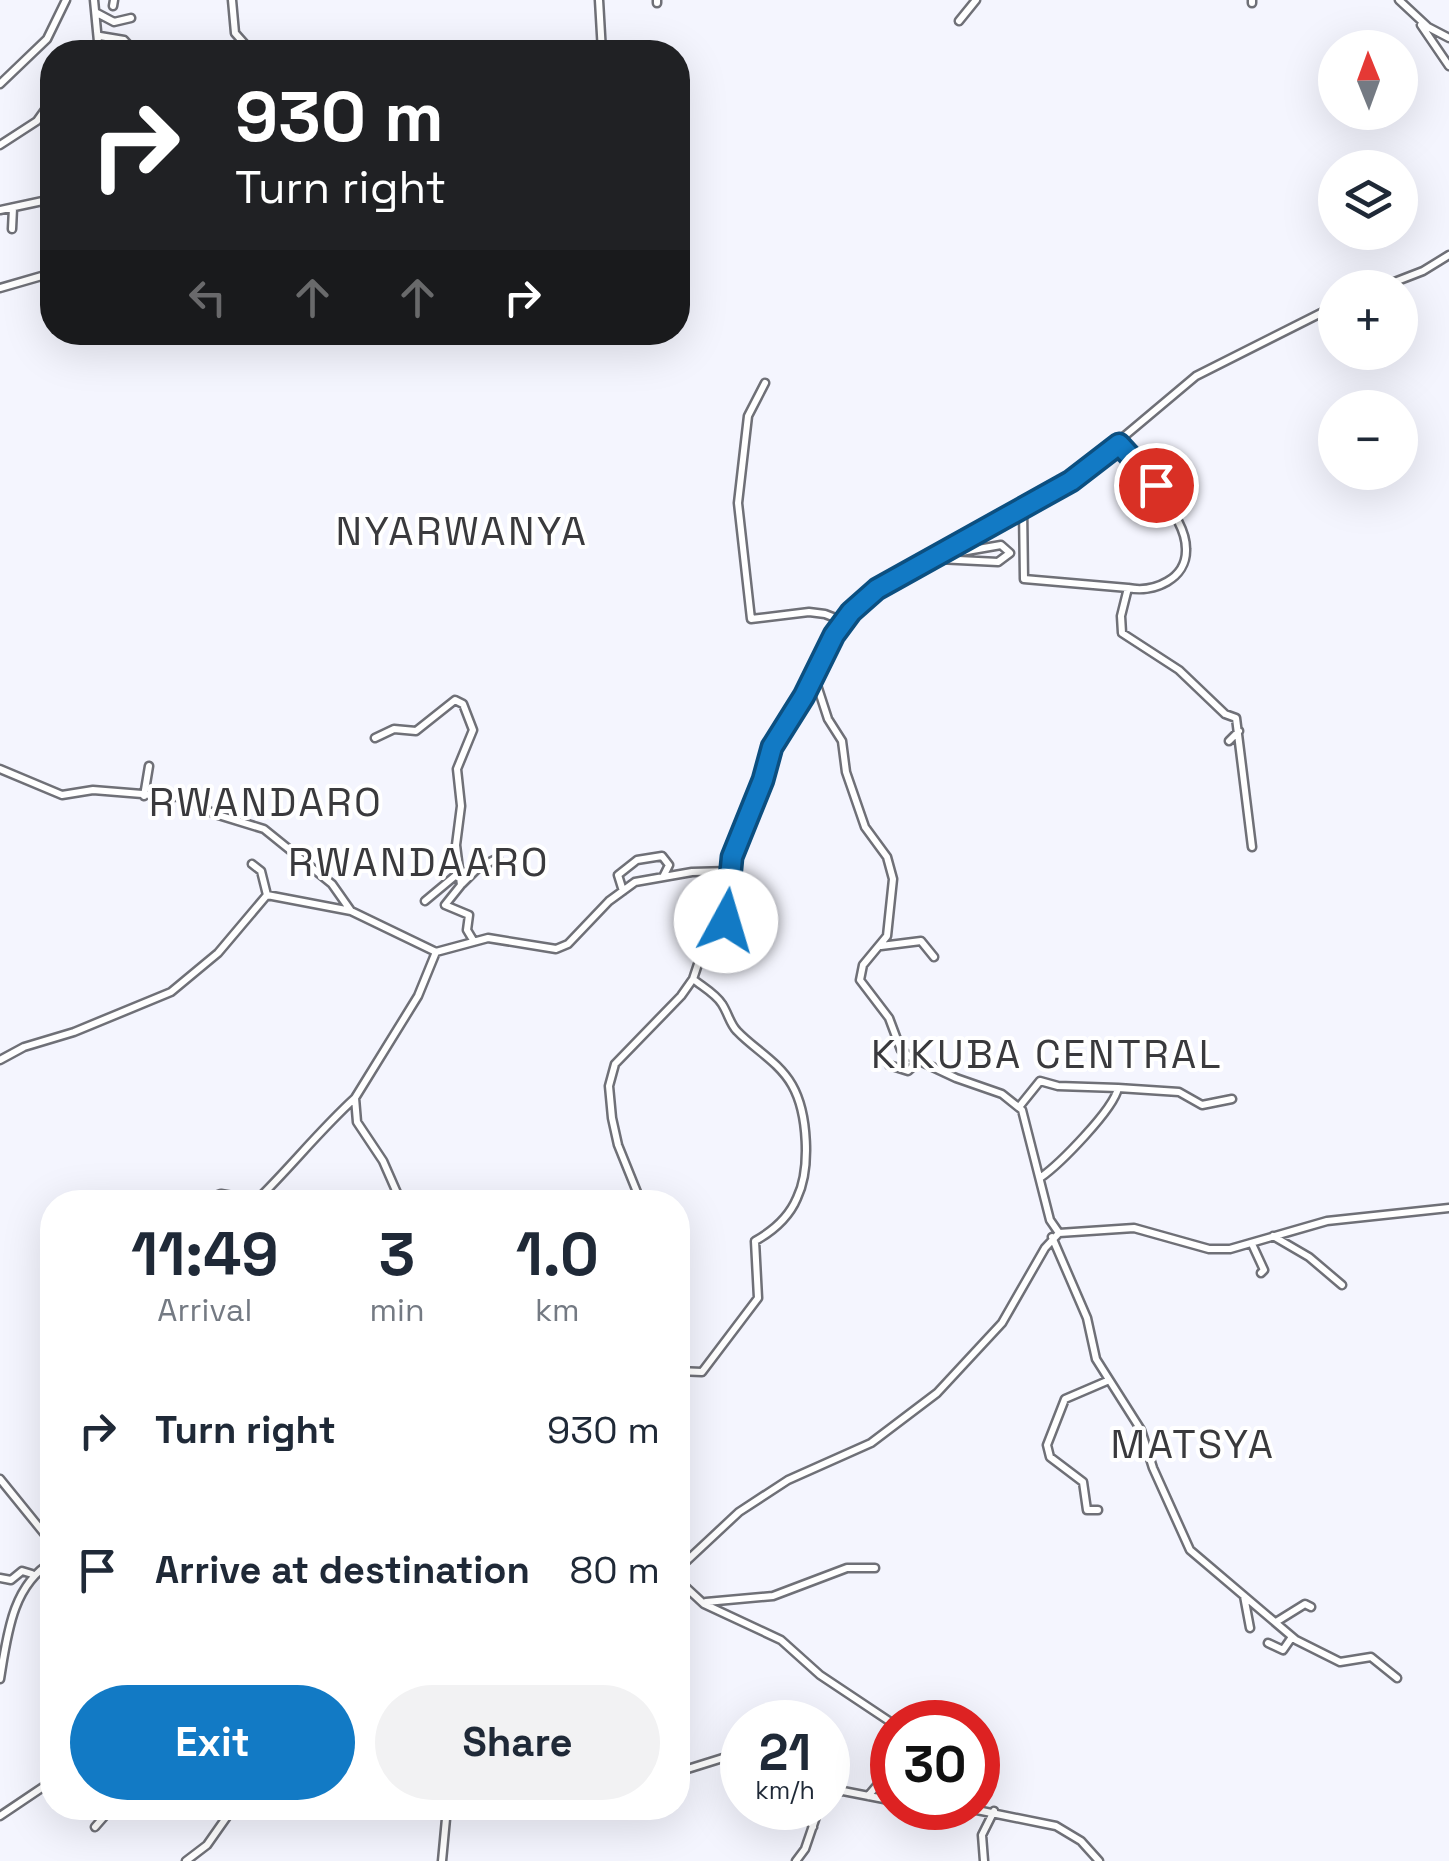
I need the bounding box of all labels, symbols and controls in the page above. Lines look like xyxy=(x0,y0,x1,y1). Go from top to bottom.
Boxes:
north arrow xyxy=(1318,30,1418,130)
map controls xyxy=(1318,30,1418,490)
text: 930 m xyxy=(235,72,444,161)
icon: right xyxy=(70,80,200,210)
button: layers xyxy=(1318,150,1418,250)
text: Turn right xyxy=(235,159,446,216)
icon: left xyxy=(180,270,235,325)
icon: ahead xyxy=(285,270,340,325)
icon: ahead xyxy=(390,270,445,325)
icon: right xyxy=(495,270,550,325)
button: + xyxy=(1318,270,1418,370)
button: − xyxy=(1318,390,1418,490)
pin xyxy=(1114,443,1199,528)
icon: arrive xyxy=(1129,458,1184,513)
district label: NYARWANYA xyxy=(335,506,589,557)
district label: RWANDARO xyxy=(149,777,383,828)
district label: RWANDAARO xyxy=(288,837,550,888)
position arrow xyxy=(674,869,778,973)
district label: KIKUBA CENTRAL xyxy=(871,1029,1223,1080)
text: 11:49 xyxy=(131,1216,278,1293)
text: 3 xyxy=(379,1216,415,1293)
text: 1.0 xyxy=(516,1216,599,1293)
text: Arrival xyxy=(157,1290,252,1330)
text: min xyxy=(370,1290,425,1330)
text: km xyxy=(535,1290,580,1330)
icon: right xyxy=(70,1403,125,1458)
text: Turn right xyxy=(155,1406,336,1454)
text: 930 m xyxy=(547,1406,660,1454)
district label: MATSYA xyxy=(1111,1419,1275,1470)
icon: arrive xyxy=(70,1543,125,1598)
text: Arrive at destination xyxy=(155,1546,530,1594)
text: 80 m xyxy=(570,1546,660,1594)
button: Exit xyxy=(70,1685,355,1800)
button: Share xyxy=(375,1685,660,1800)
speed limit sign: 30 xyxy=(870,1700,1000,1830)
text: 21 xyxy=(759,1721,811,1785)
text: km/h xyxy=(755,1774,815,1806)

